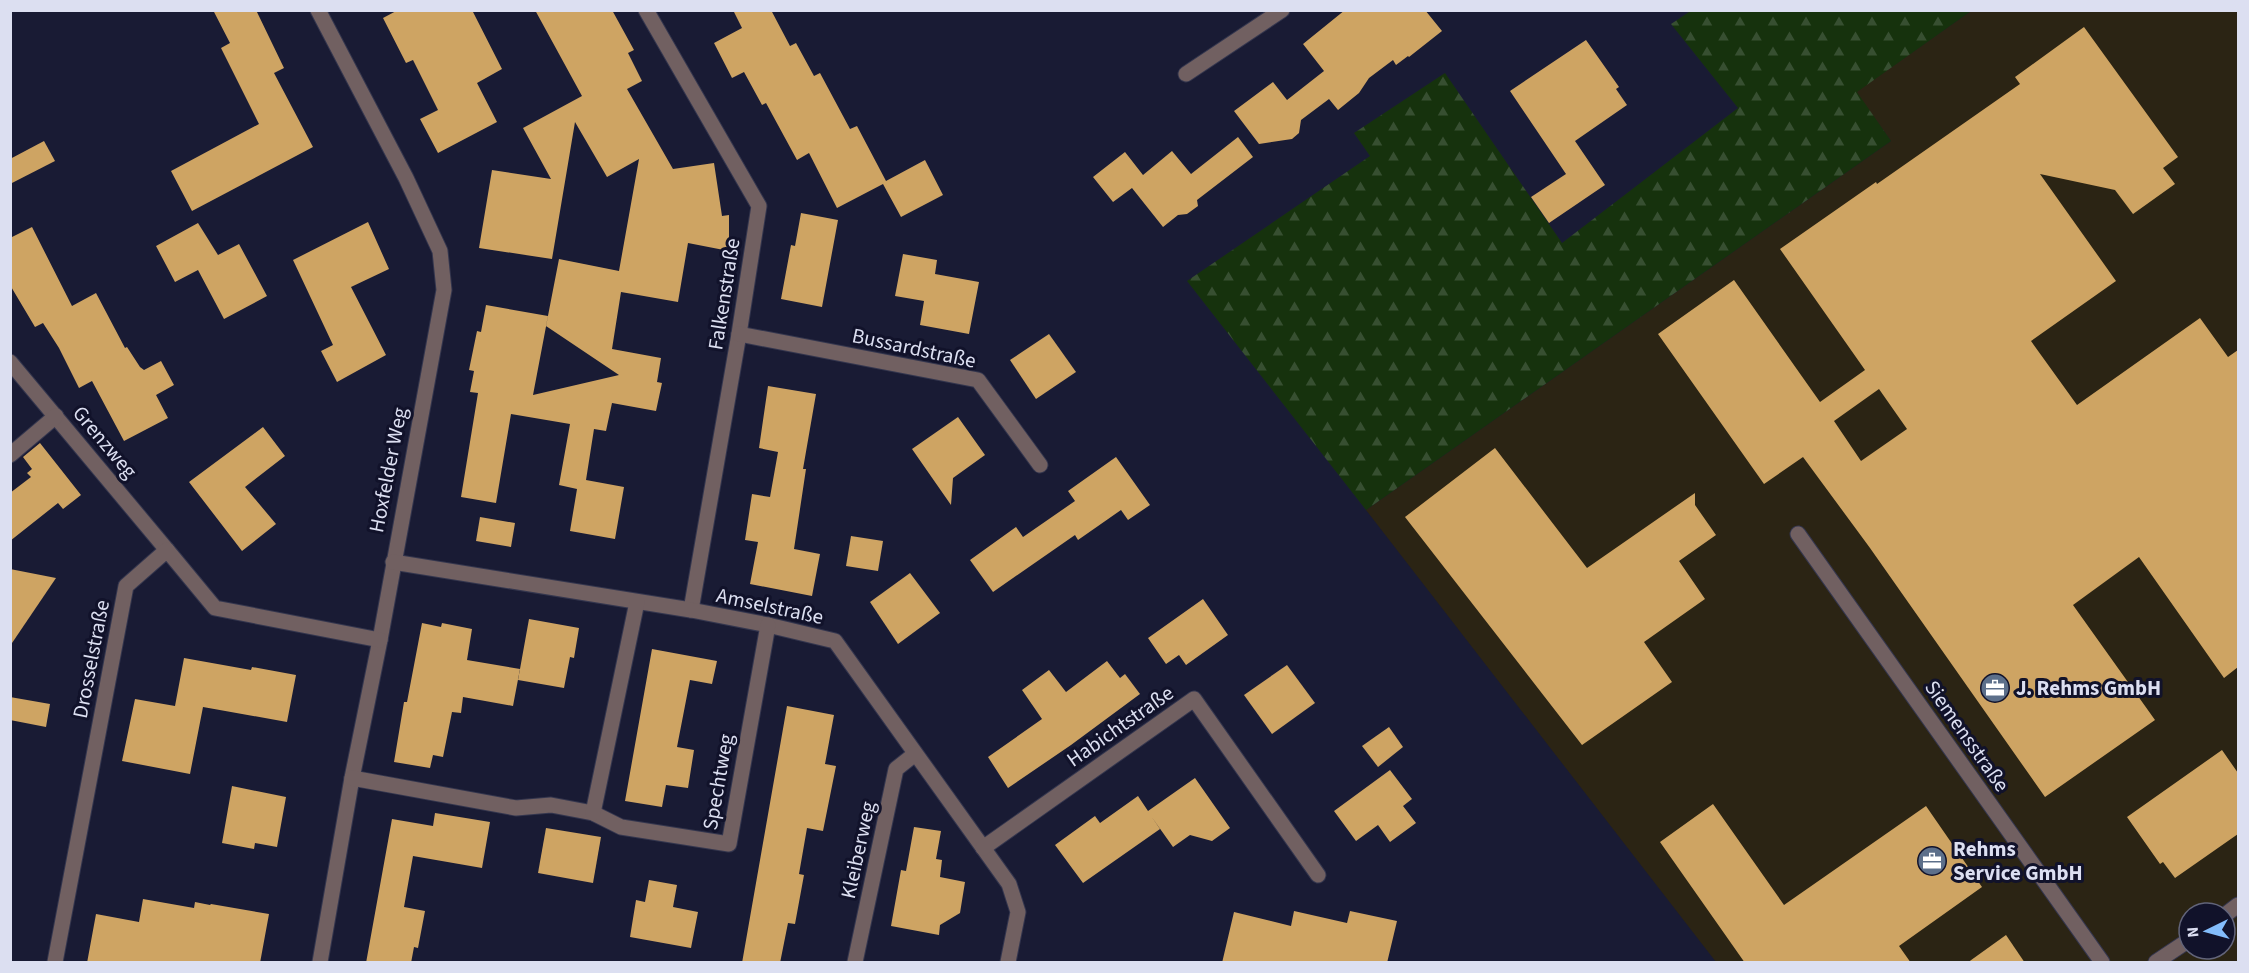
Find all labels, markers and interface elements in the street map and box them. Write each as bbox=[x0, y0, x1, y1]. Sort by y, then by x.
street label: Falkenstraße bbox=[700, 236, 748, 352]
street label: Bussardstraße bbox=[849, 320, 979, 376]
street label: Grenzweg bbox=[66, 399, 145, 485]
street label: Hoxfelder Weg bbox=[361, 405, 415, 535]
street label: Amselstraße bbox=[714, 580, 826, 632]
street label: Drosselstraße bbox=[65, 597, 117, 721]
office icon: J. Rehms GmbH bbox=[1979, 672, 2011, 704]
place label: J. Rehms GmbH bbox=[2016, 673, 2161, 703]
street label: Siemensstraße bbox=[1917, 674, 2017, 798]
street label: Habichtstraße bbox=[1060, 678, 1180, 774]
street label: Spechtweg bbox=[695, 731, 741, 832]
street label: Kleiberweg bbox=[833, 798, 883, 901]
place label: Rehms Service GmbH bbox=[1953, 834, 2083, 888]
office icon: Rehms Service GmbH bbox=[1916, 845, 1948, 877]
north arrow bbox=[2177, 901, 2237, 961]
text: N bbox=[2182, 926, 2204, 938]

